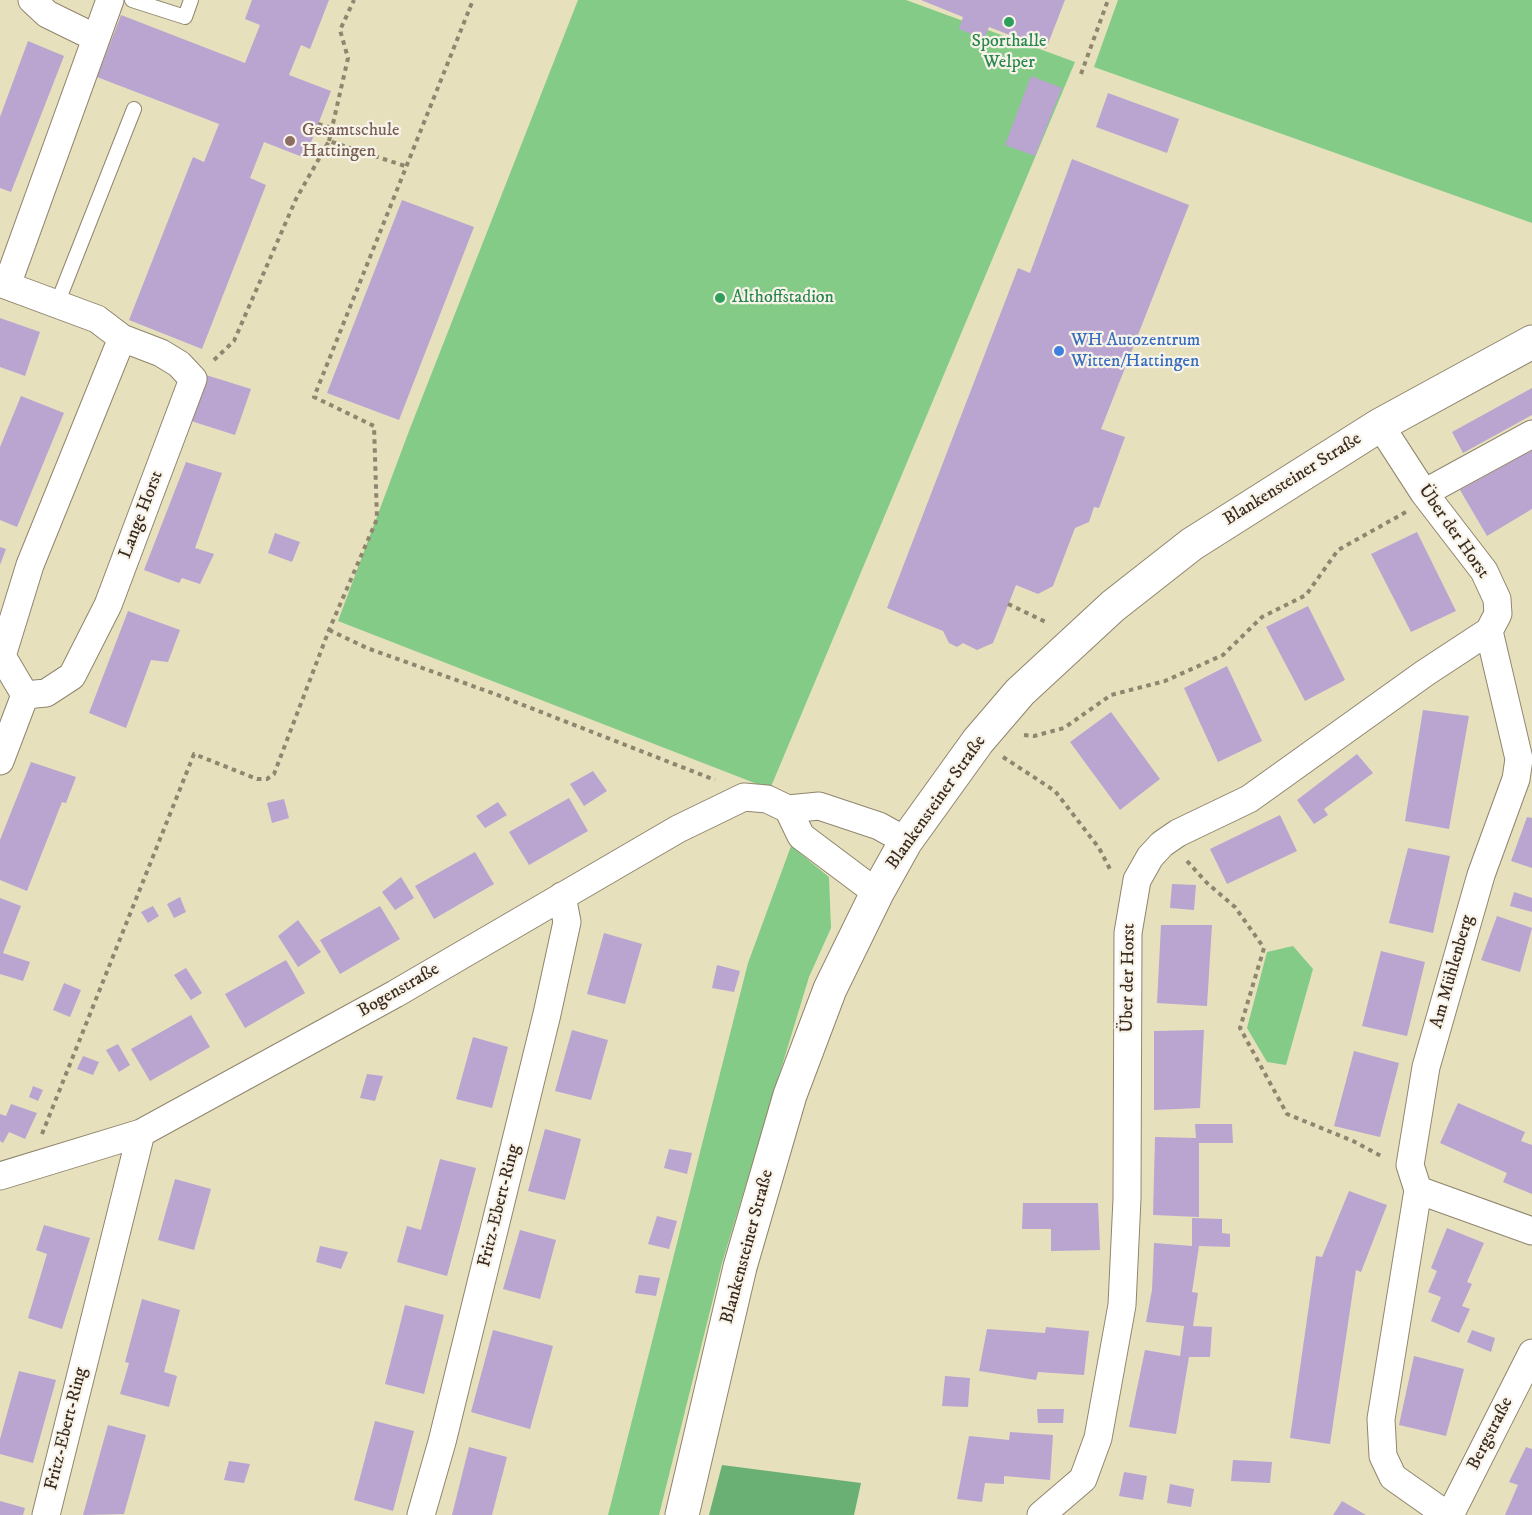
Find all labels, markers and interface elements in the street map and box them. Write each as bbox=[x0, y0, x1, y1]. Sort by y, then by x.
marker: Sporthalle Welper bbox=[1002, 15, 1016, 29]
place label: Sporthalle Welper bbox=[972, 31, 1046, 74]
place label: Gesamtschule Hattingen bbox=[302, 120, 399, 162]
marker: Gesamtschule Hattingen bbox=[283, 134, 297, 148]
place label: Althoffstadion bbox=[732, 287, 834, 309]
marker: Althoffstadion bbox=[713, 291, 727, 305]
place label: WH Autozentrum Witten/Hattingen bbox=[1071, 330, 1200, 372]
marker: WH Autozentrum Witten/Hattingen bbox=[1052, 344, 1066, 358]
street label: Blankensteiner Straße bbox=[1220, 429, 1366, 531]
street label: Lange Horst bbox=[115, 468, 169, 562]
street label: Über der Horst bbox=[1413, 481, 1493, 583]
street label: Blankensteiner Straße bbox=[883, 732, 991, 874]
street label: Am Mühlenberg bbox=[1427, 913, 1479, 1031]
street label: Über der Horst bbox=[1117, 923, 1141, 1033]
street label: Bogenstraße bbox=[355, 959, 443, 1023]
street label: Fritz-Ebert-Ring bbox=[474, 1143, 526, 1269]
street label: Blankensteiner Straße bbox=[717, 1168, 779, 1326]
street label: Fritz-Ebert-Ring bbox=[41, 1366, 93, 1492]
street label: Bergstraße bbox=[1463, 1394, 1519, 1474]

